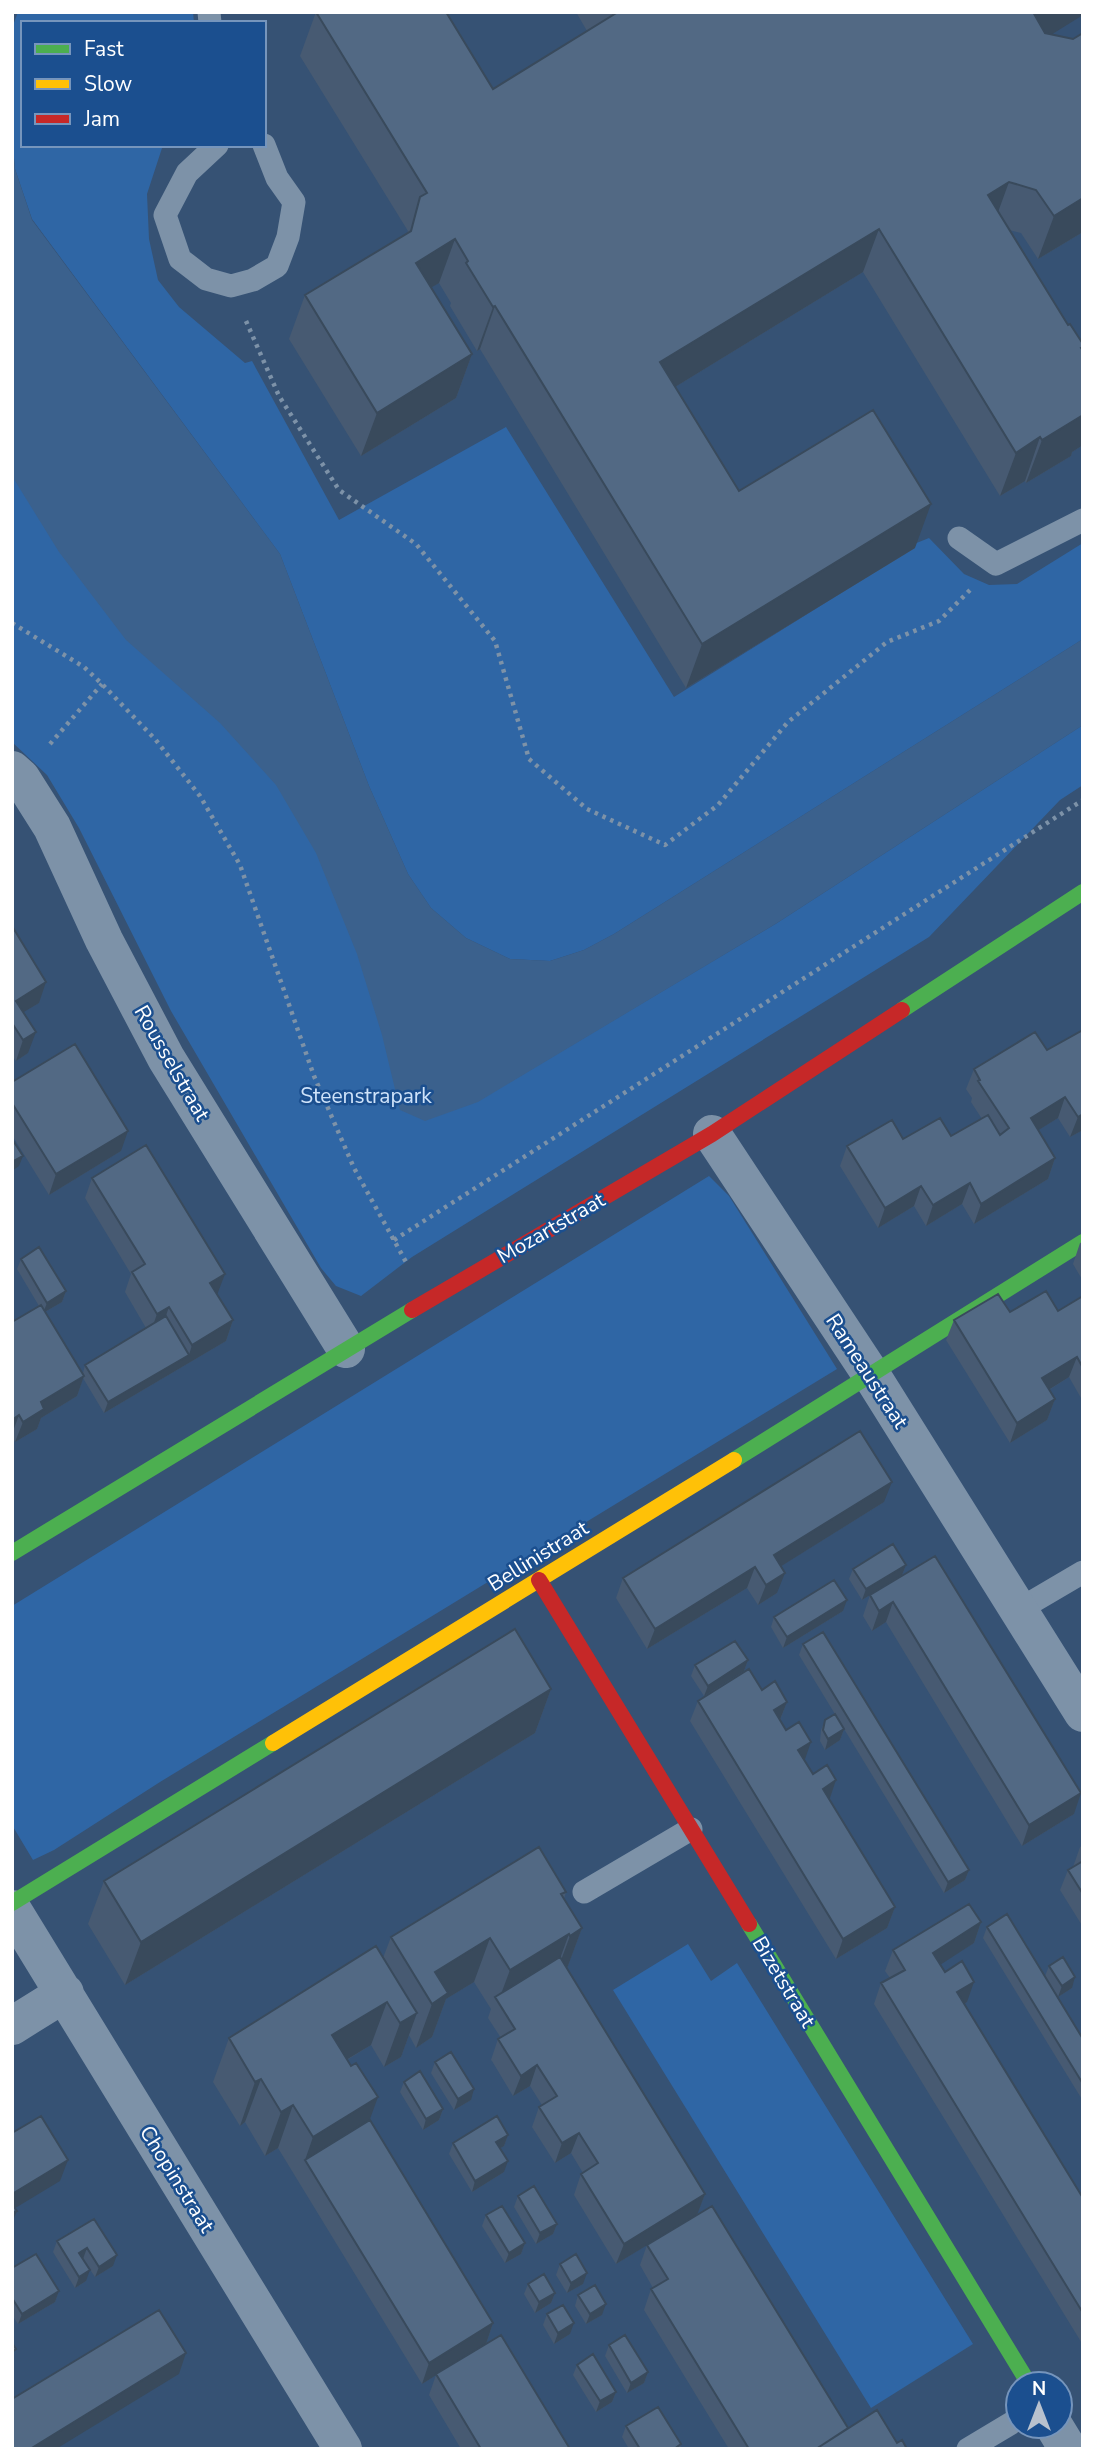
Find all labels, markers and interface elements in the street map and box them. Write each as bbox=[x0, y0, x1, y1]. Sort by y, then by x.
legend bbox=[21, 21, 266, 147]
text: Fast bbox=[84, 35, 124, 63]
text: Slow bbox=[84, 70, 133, 98]
text: Jam bbox=[83, 105, 120, 133]
street label: Rousselstraat bbox=[128, 1000, 217, 1126]
park label: Steenstrapark bbox=[300, 1082, 432, 1110]
street label: Mozartstraat bbox=[492, 1186, 611, 1270]
street label: Rameaustraat bbox=[819, 1308, 915, 1434]
street label: Bellinistraat bbox=[482, 1514, 594, 1598]
street label: Bizetstraat bbox=[746, 1931, 822, 2033]
street label: Chopinstraat bbox=[133, 2120, 221, 2238]
north arrow bbox=[1004, 2370, 1074, 2440]
text: N bbox=[1032, 2376, 1046, 2402]

